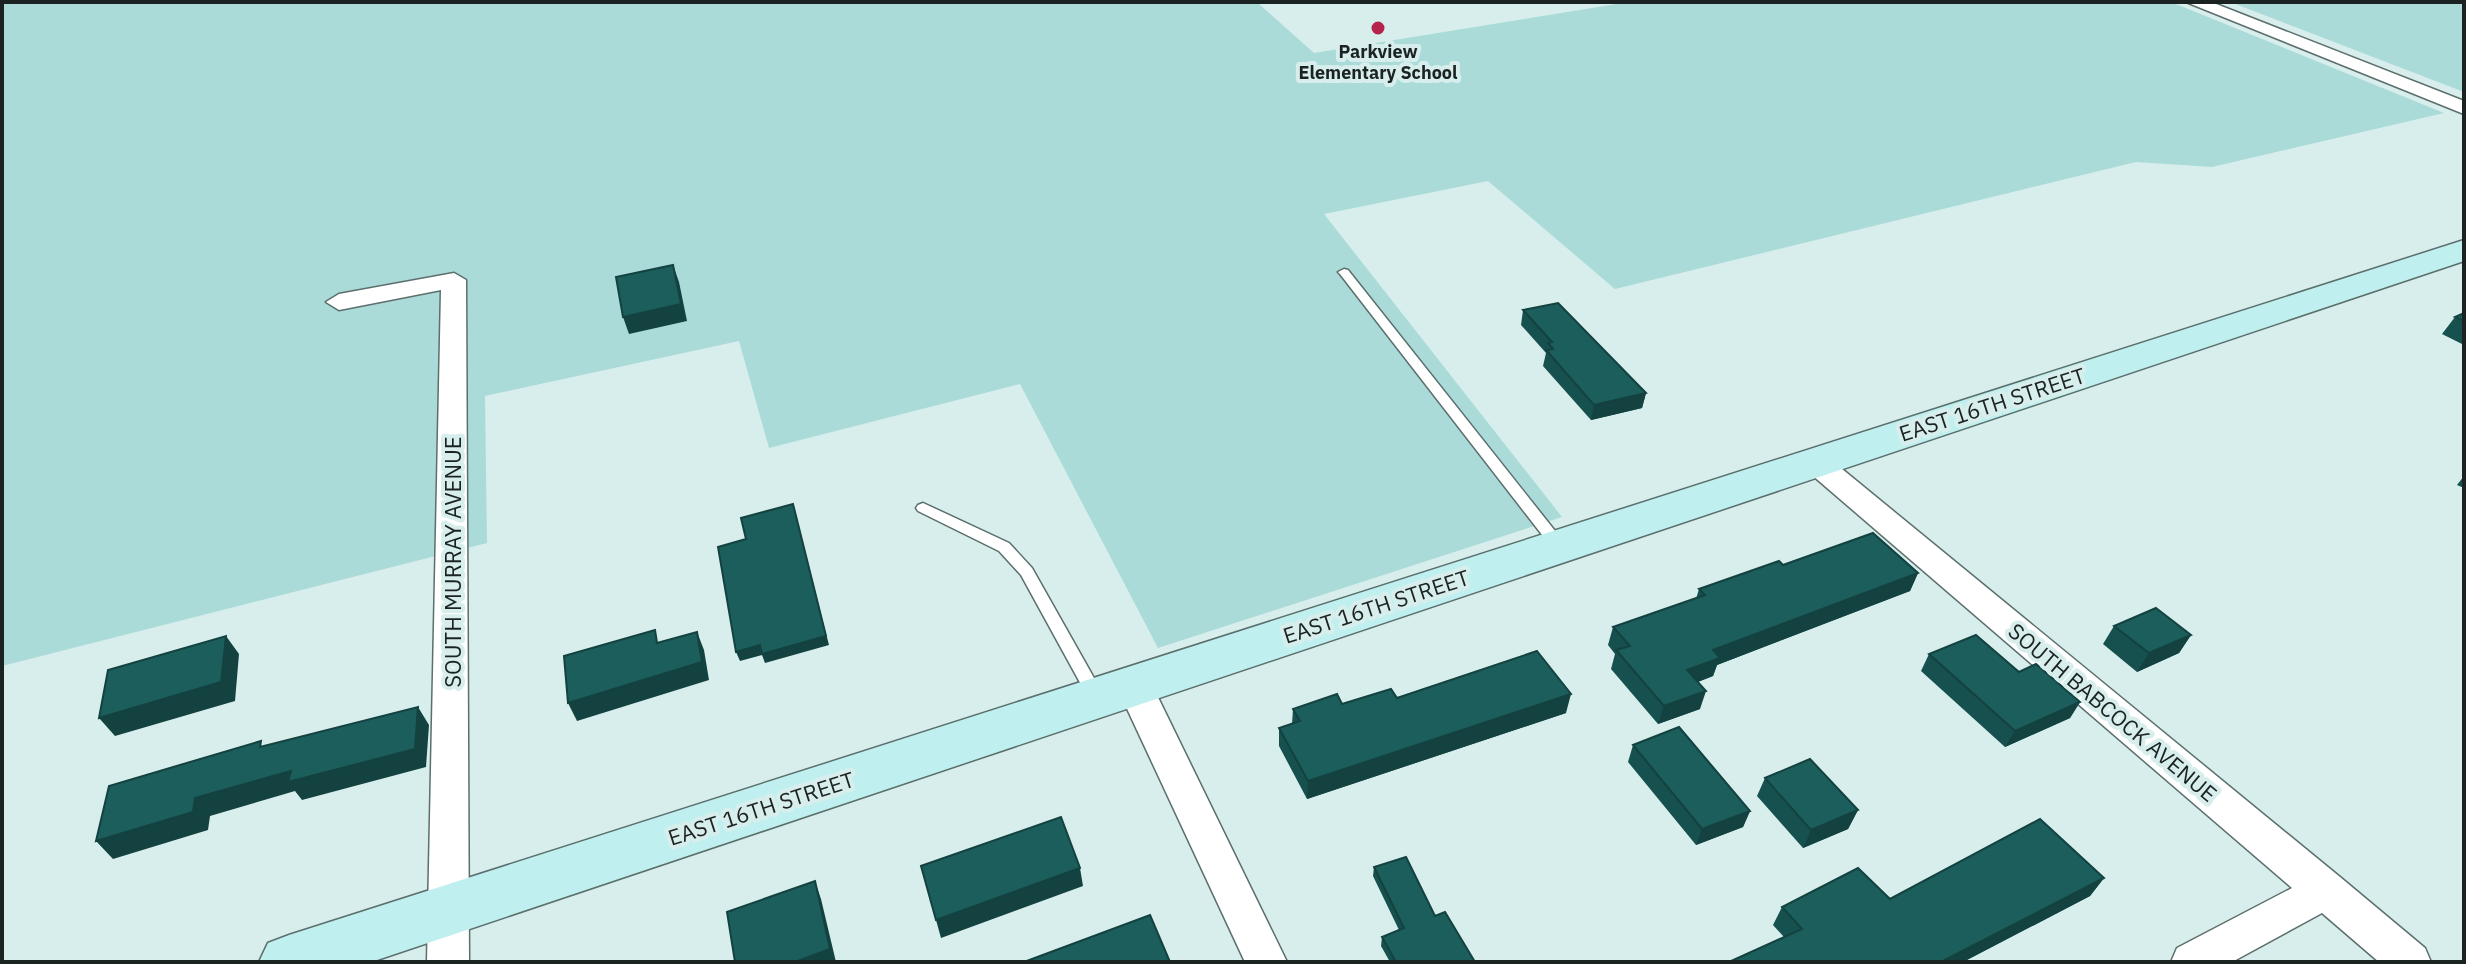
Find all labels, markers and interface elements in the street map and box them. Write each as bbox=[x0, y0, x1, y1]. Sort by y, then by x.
marker: Parkview Elementary School bbox=[1369, 19, 1387, 37]
place label: Parkview Elementary School bbox=[1299, 40, 1458, 84]
street label: EAST 16TH STREET bbox=[1895, 360, 2089, 448]
street label: SOUTH MURRAY AVENUE bbox=[438, 436, 467, 688]
street label: EAST 16TH STREET bbox=[1279, 562, 1473, 650]
street label: SOUTH BABCOCK AVENUE bbox=[2003, 616, 2223, 808]
street label: EAST 16TH STREET bbox=[664, 764, 858, 852]

